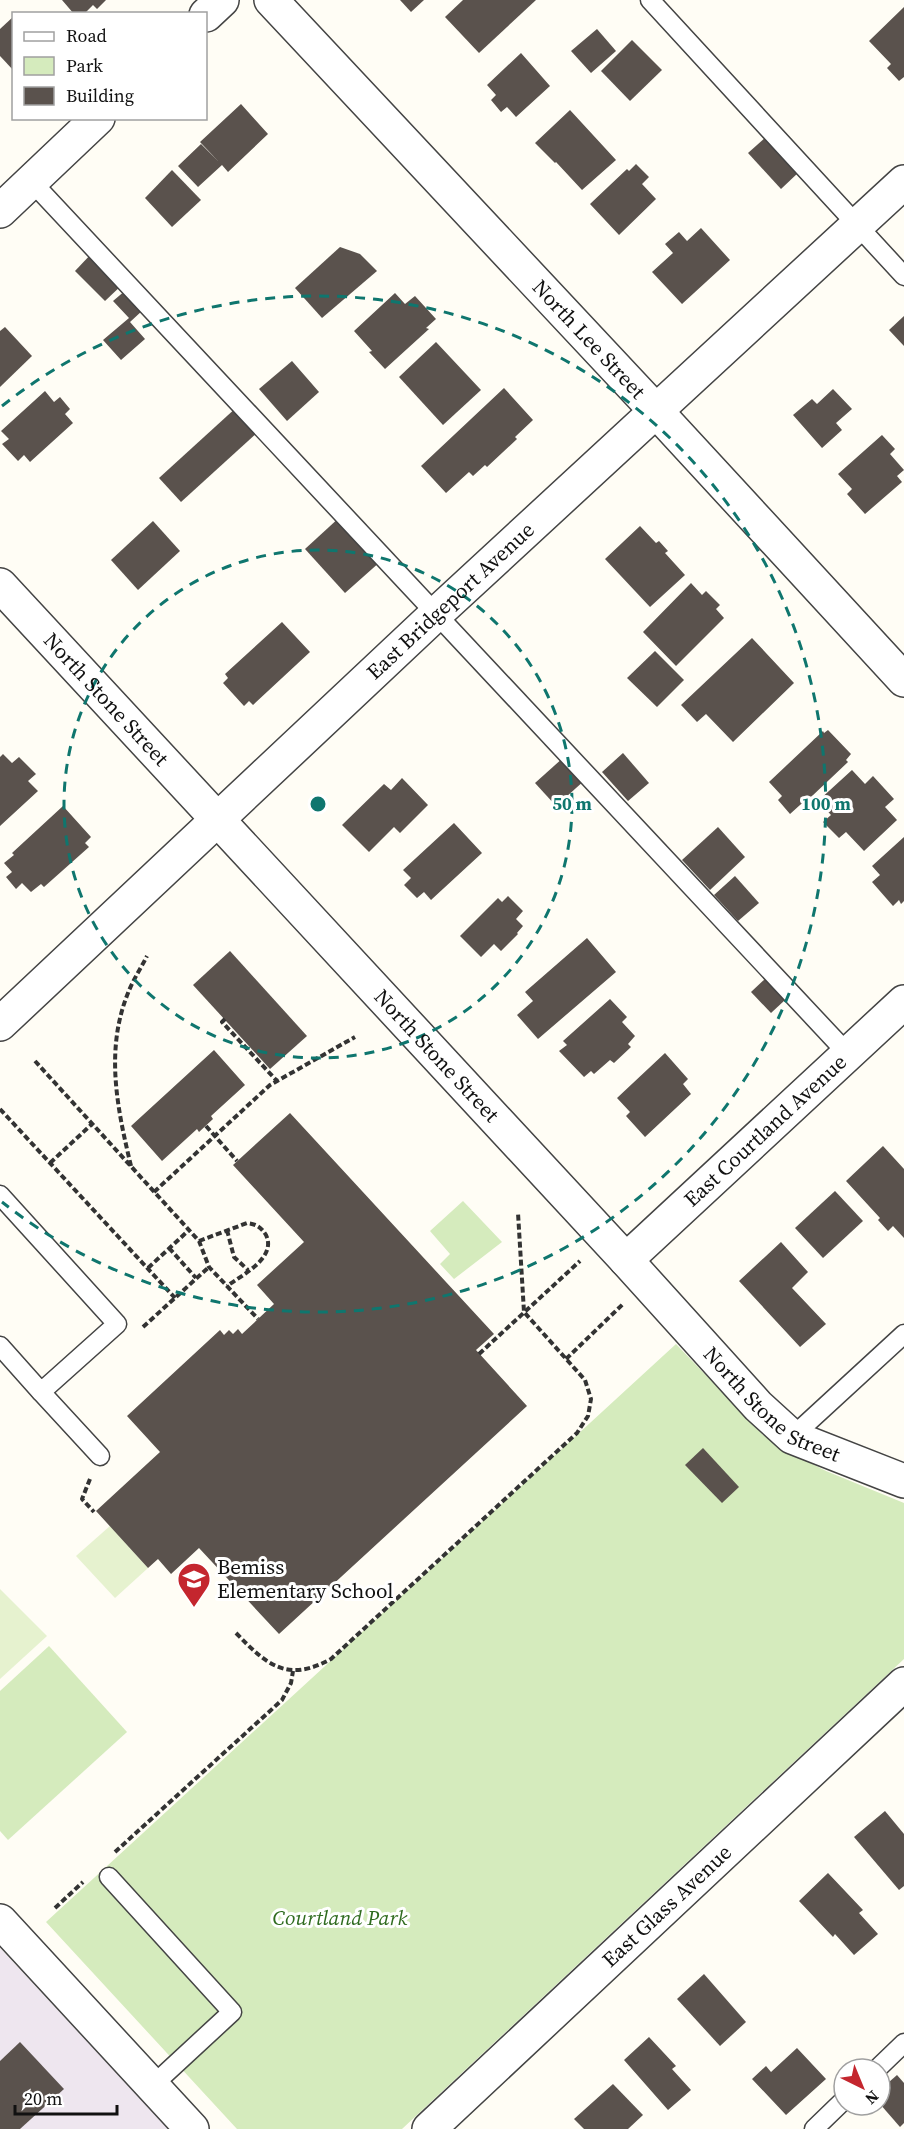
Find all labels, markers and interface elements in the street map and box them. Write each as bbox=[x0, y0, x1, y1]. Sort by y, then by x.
legend bbox=[12, 12, 207, 120]
text: Road bbox=[66, 23, 107, 48]
text: Park bbox=[66, 53, 103, 78]
text: Building bbox=[66, 83, 134, 108]
street label: North Lee Street bbox=[526, 273, 652, 405]
street label: East Bridgeport Avenue bbox=[360, 515, 540, 686]
street label: North Stone Street bbox=[37, 626, 176, 772]
text: 50 m bbox=[552, 791, 592, 816]
text: 100 m bbox=[801, 791, 851, 816]
centre of rings bbox=[308, 794, 328, 814]
street label: North Stone Street bbox=[368, 982, 506, 1128]
street label: East Courtland Avenue bbox=[677, 1048, 853, 1213]
street label: North Stone Street bbox=[697, 1340, 845, 1469]
place label: Bemiss Elementary School bbox=[217, 1552, 394, 1605]
school or university icon: Bemiss Elementary School bbox=[176, 1561, 212, 1608]
street label: East Glass Avenue bbox=[596, 1838, 738, 1974]
park label: Courtland Park bbox=[273, 1903, 408, 1932]
north arrow bbox=[832, 2057, 892, 2117]
scale bar bbox=[15, 2078, 117, 2116]
text: 20 m bbox=[24, 2086, 62, 2111]
text: N bbox=[860, 2086, 884, 2110]

